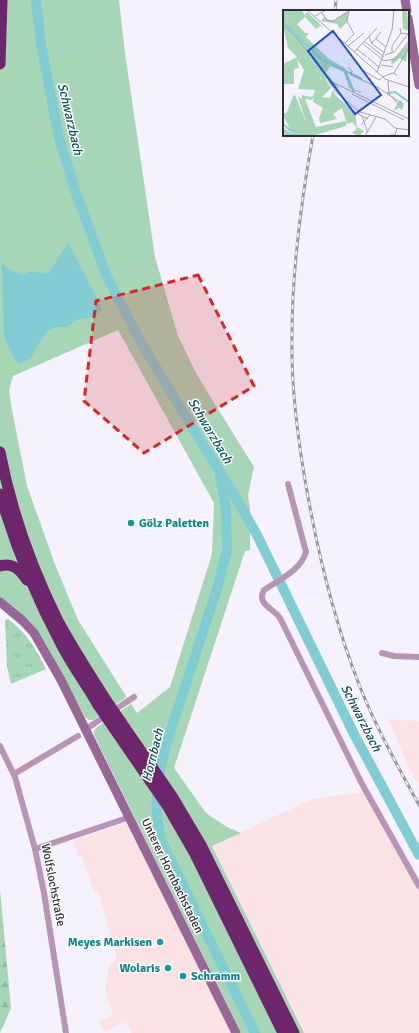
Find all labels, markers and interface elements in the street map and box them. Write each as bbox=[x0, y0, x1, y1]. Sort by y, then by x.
inset map bbox=[283, 10, 409, 136]
water label: Schwarzbach bbox=[54, 81, 86, 157]
water label: Schwarzbach bbox=[184, 395, 236, 467]
place label: Gölz Paletten bbox=[139, 516, 210, 531]
marker: Gölz Paletten bbox=[126, 518, 136, 528]
water label: Schwarzbach bbox=[337, 682, 385, 755]
water label: Hornbach bbox=[139, 726, 168, 783]
street label: Unterer Hornbachstaden bbox=[138, 816, 206, 936]
street label: Wolfslochstraße bbox=[38, 842, 68, 928]
place label: Meyes Markisen bbox=[68, 935, 152, 950]
marker: Meyes Markisen bbox=[155, 937, 165, 947]
place label: Wolaris bbox=[120, 961, 161, 976]
marker: Wolaris bbox=[163, 963, 173, 973]
place label: Schramm bbox=[191, 969, 240, 984]
marker: Schramm bbox=[178, 971, 188, 981]

